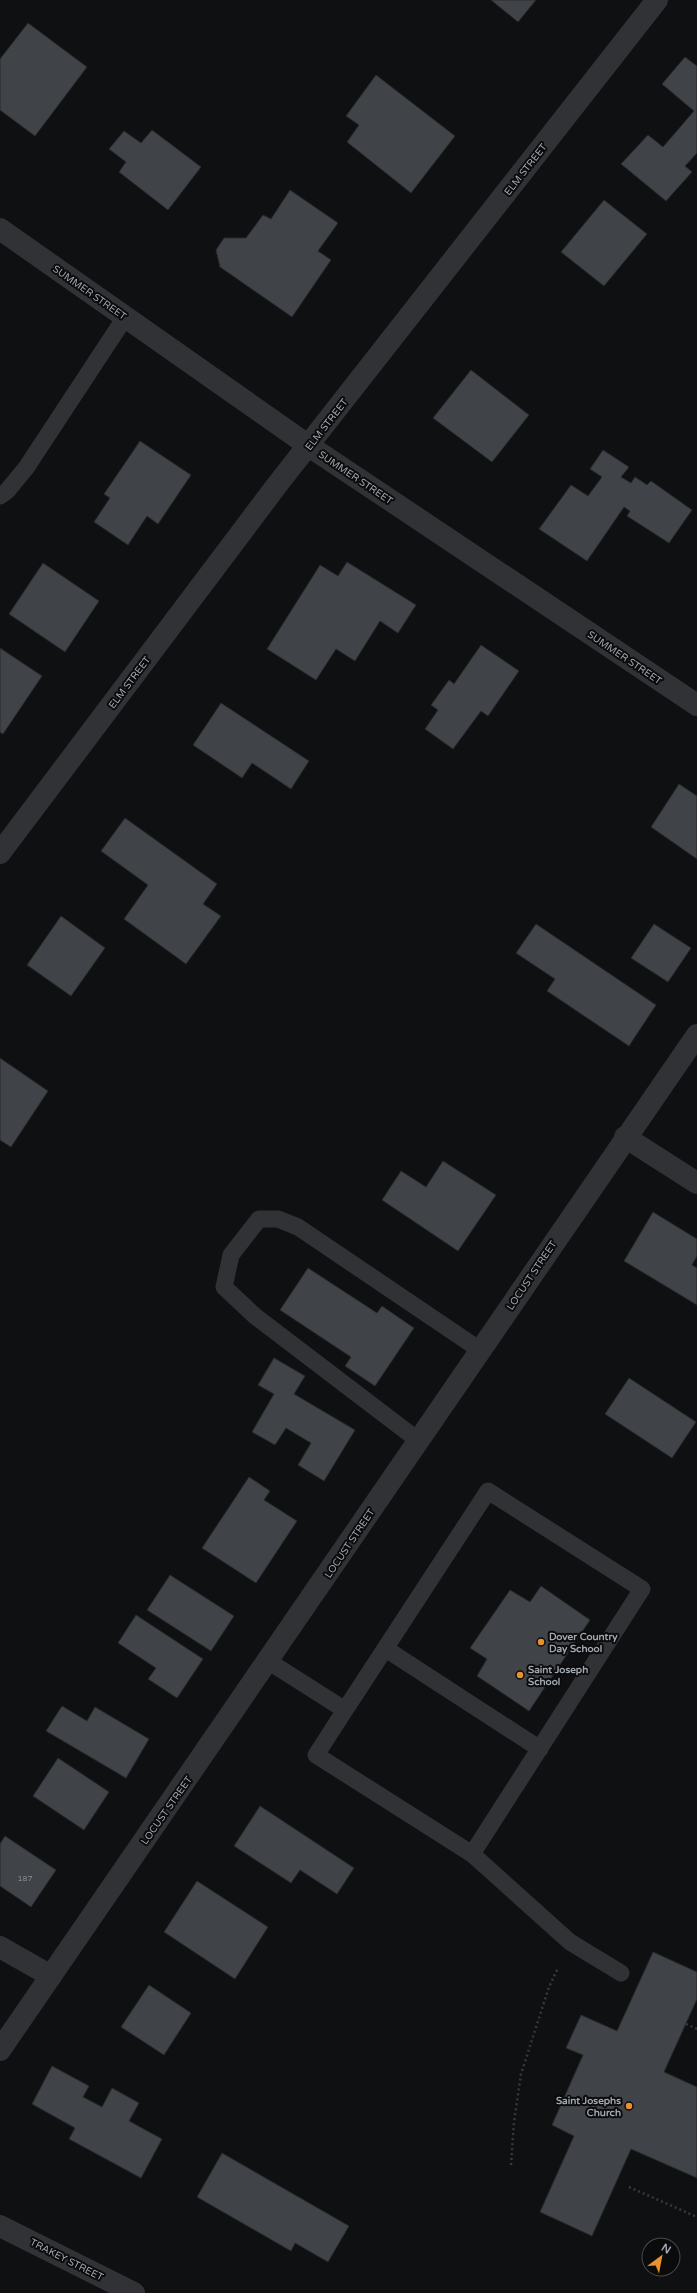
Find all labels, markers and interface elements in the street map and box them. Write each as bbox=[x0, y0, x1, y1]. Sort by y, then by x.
street label: ELM STREET bbox=[502, 141, 550, 198]
street label: SUMMER STREET bbox=[50, 263, 129, 323]
street label: ELM STREET bbox=[303, 396, 351, 453]
street label: SUMMER STREET bbox=[316, 449, 395, 507]
street label: SUMMER STREET bbox=[585, 629, 664, 687]
street label: ELM STREET bbox=[106, 654, 153, 711]
street label: LOCUST STREET bbox=[504, 1239, 559, 1312]
street label: LOCUST STREET bbox=[322, 1507, 377, 1580]
place label: Dover Country Day School bbox=[549, 1631, 618, 1655]
marker: Dover Country Day School bbox=[536, 1637, 546, 1647]
place label: Saint Joseph School bbox=[528, 1664, 588, 1688]
marker: Saint Joseph School bbox=[515, 1670, 525, 1680]
street label: LOCUST STREET bbox=[139, 1774, 195, 1847]
house number: 187 bbox=[17, 1874, 33, 1883]
place label: Saint Josephs Church bbox=[556, 2095, 621, 2119]
marker: Saint Josephs Church bbox=[624, 2101, 634, 2111]
street label: TRAKEY STREET bbox=[28, 2236, 105, 2284]
north arrow bbox=[641, 2237, 681, 2277]
text: N bbox=[659, 2241, 673, 2257]

